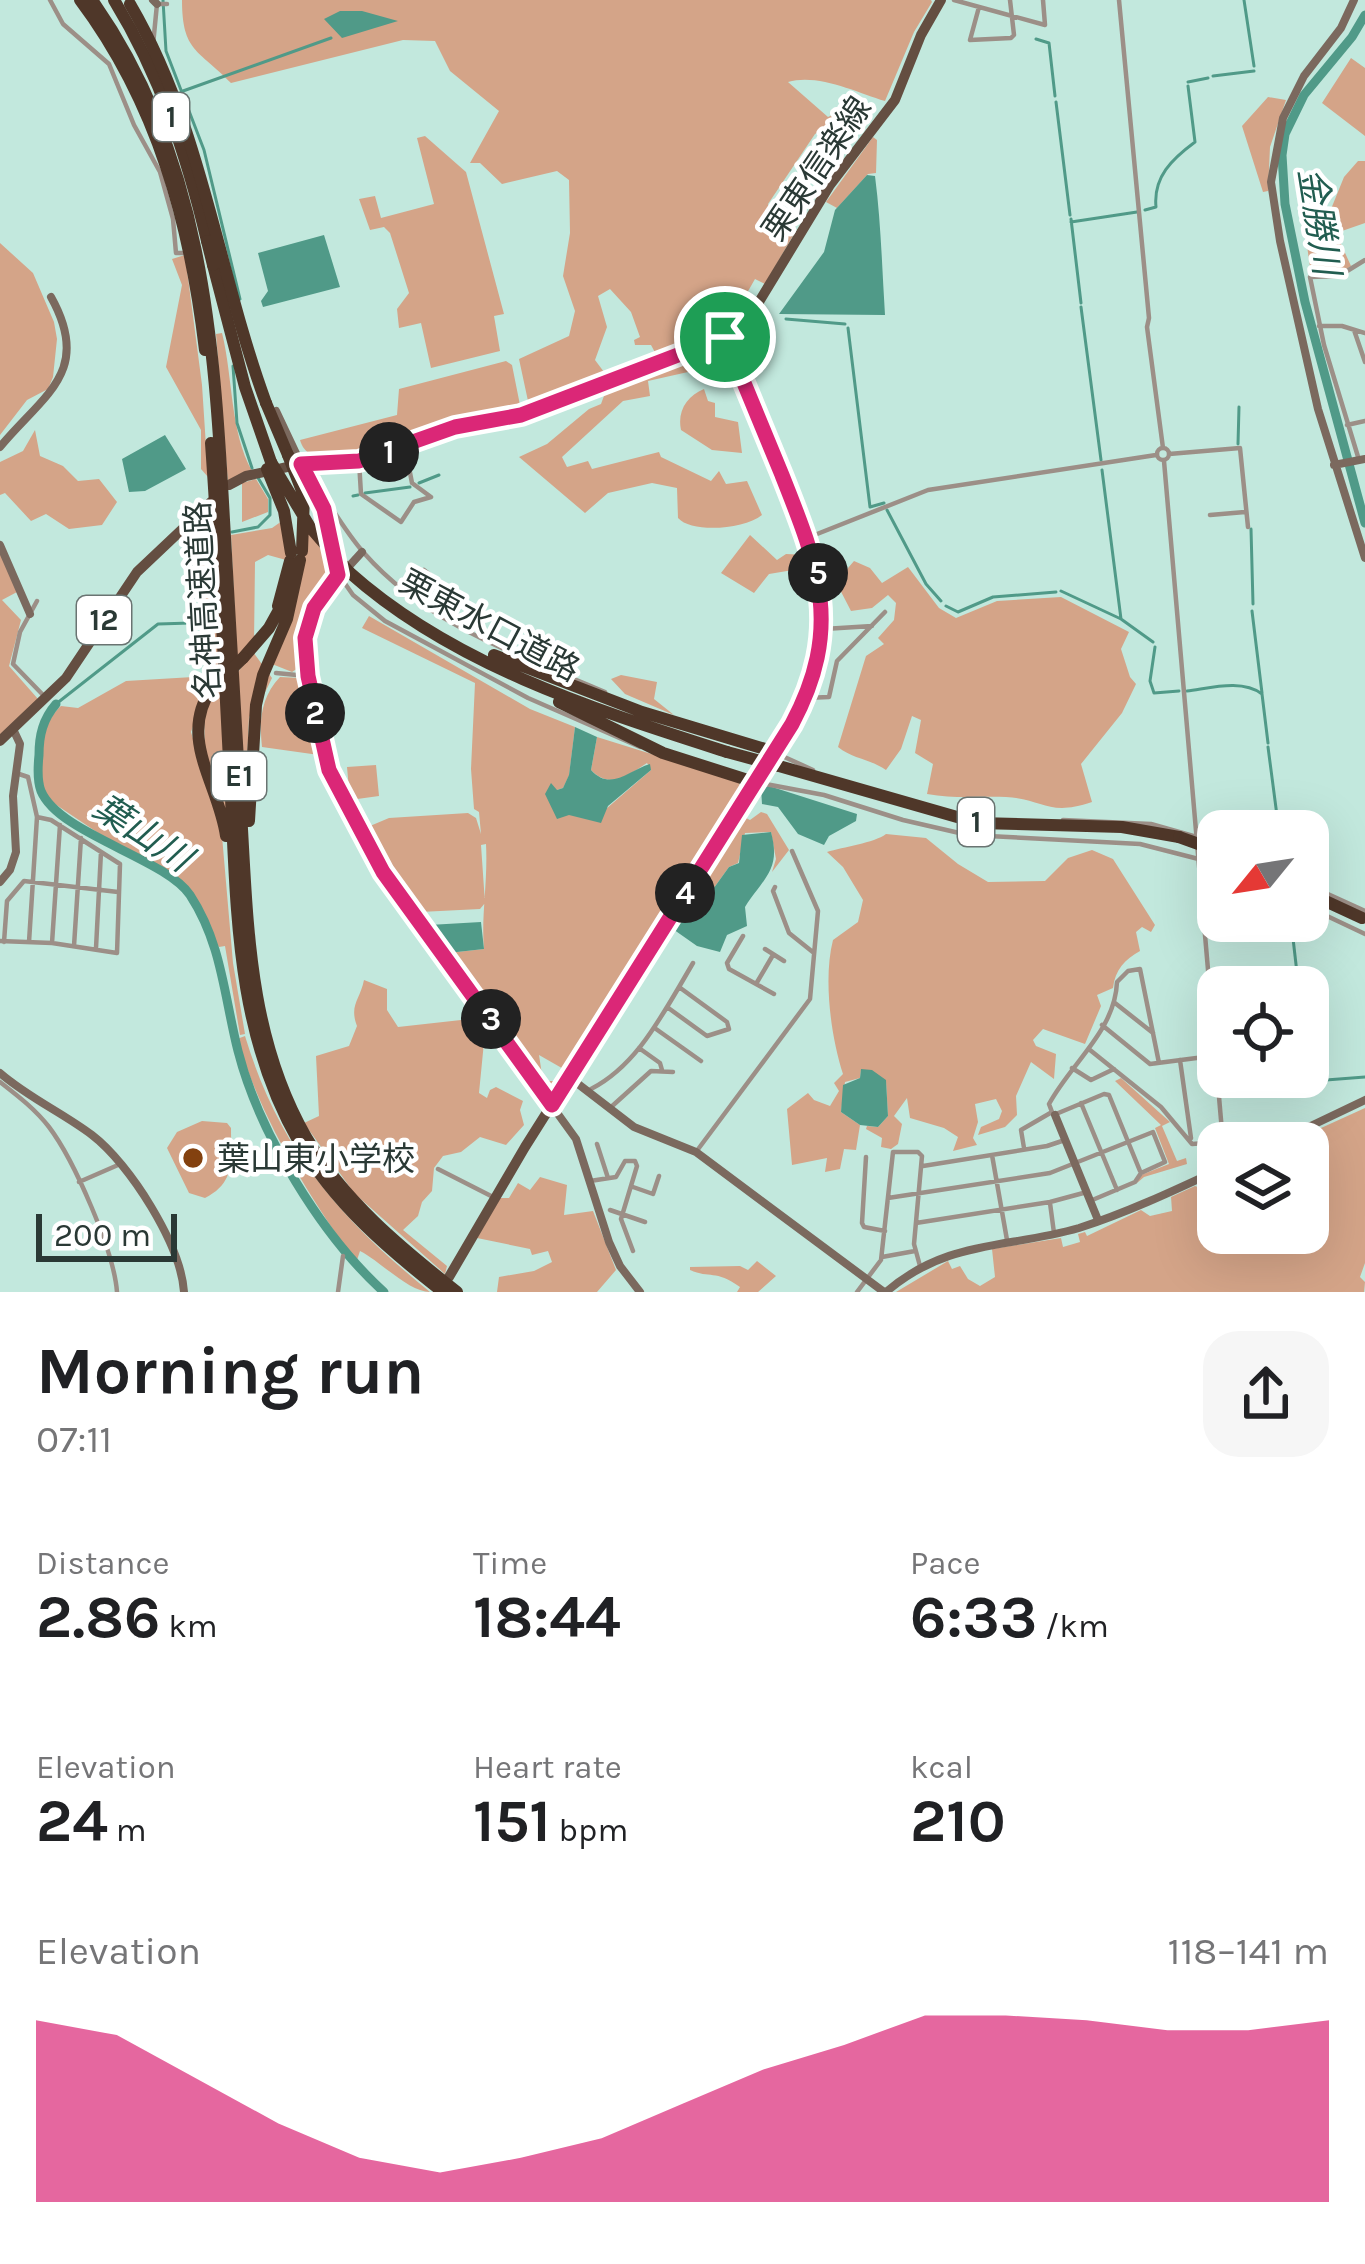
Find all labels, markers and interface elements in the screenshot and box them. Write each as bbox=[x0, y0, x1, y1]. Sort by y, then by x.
street label: 栗東信楽線 bbox=[755, 90, 879, 248]
road number: 1 bbox=[153, 93, 189, 141]
water label: 金勝川 bbox=[1290, 165, 1349, 282]
pin bbox=[674, 286, 776, 388]
icon: arrive bbox=[692, 304, 758, 370]
pin: 1 bbox=[359, 422, 419, 482]
text: 1 bbox=[383, 433, 395, 471]
street label: 名神高速道路 bbox=[179, 500, 227, 700]
pin: 5 bbox=[788, 543, 848, 603]
text: 5 bbox=[808, 554, 828, 592]
street label: 栗東水口道路 bbox=[393, 563, 586, 689]
road number: 12 bbox=[77, 596, 131, 644]
pin: 2 bbox=[285, 683, 345, 743]
text: 2 bbox=[305, 694, 325, 732]
road number: E1 bbox=[212, 752, 266, 800]
water label: 葉山川 bbox=[86, 786, 203, 882]
road number: 1 bbox=[958, 798, 994, 846]
north arrow bbox=[1197, 810, 1329, 942]
map controls bbox=[1197, 810, 1329, 1254]
pin: 4 bbox=[655, 863, 715, 923]
text: 4 bbox=[675, 874, 695, 912]
button: locate bbox=[1197, 966, 1329, 1098]
pin: 3 bbox=[461, 989, 521, 1049]
text: 3 bbox=[481, 1000, 501, 1038]
button: layers bbox=[1197, 1122, 1329, 1254]
place label: 葉山東小学校 bbox=[217, 1140, 415, 1178]
marker: 葉山東小学校 bbox=[180, 1145, 206, 1171]
scale bar bbox=[36, 1208, 177, 1261]
text: 200 m bbox=[54, 1216, 151, 1254]
button: share bbox=[1203, 1331, 1329, 1457]
text: Morning run bbox=[36, 1332, 424, 1410]
text: 07:11 bbox=[36, 1416, 112, 1462]
text: Distance bbox=[36, 1544, 169, 1582]
text: Time bbox=[473, 1544, 547, 1582]
text: Pace bbox=[910, 1544, 980, 1582]
text: 2.86 bbox=[36, 1582, 160, 1652]
text: 18:44 bbox=[473, 1582, 621, 1652]
text: 6:33 bbox=[910, 1582, 1037, 1652]
text: km bbox=[160, 1607, 218, 1645]
text: /km bbox=[1037, 1607, 1109, 1645]
text: Elevation bbox=[36, 1748, 176, 1786]
text: Heart rate bbox=[473, 1748, 622, 1786]
text: kcal bbox=[910, 1748, 973, 1786]
text: 24 bbox=[36, 1786, 108, 1856]
text: 151 bbox=[473, 1786, 551, 1856]
text: 210 bbox=[910, 1786, 1006, 1856]
text: m bbox=[108, 1811, 147, 1849]
text: bpm bbox=[551, 1811, 628, 1849]
text: Elevation bbox=[36, 1928, 201, 1974]
text: 118–141 m bbox=[1168, 1928, 1329, 1974]

